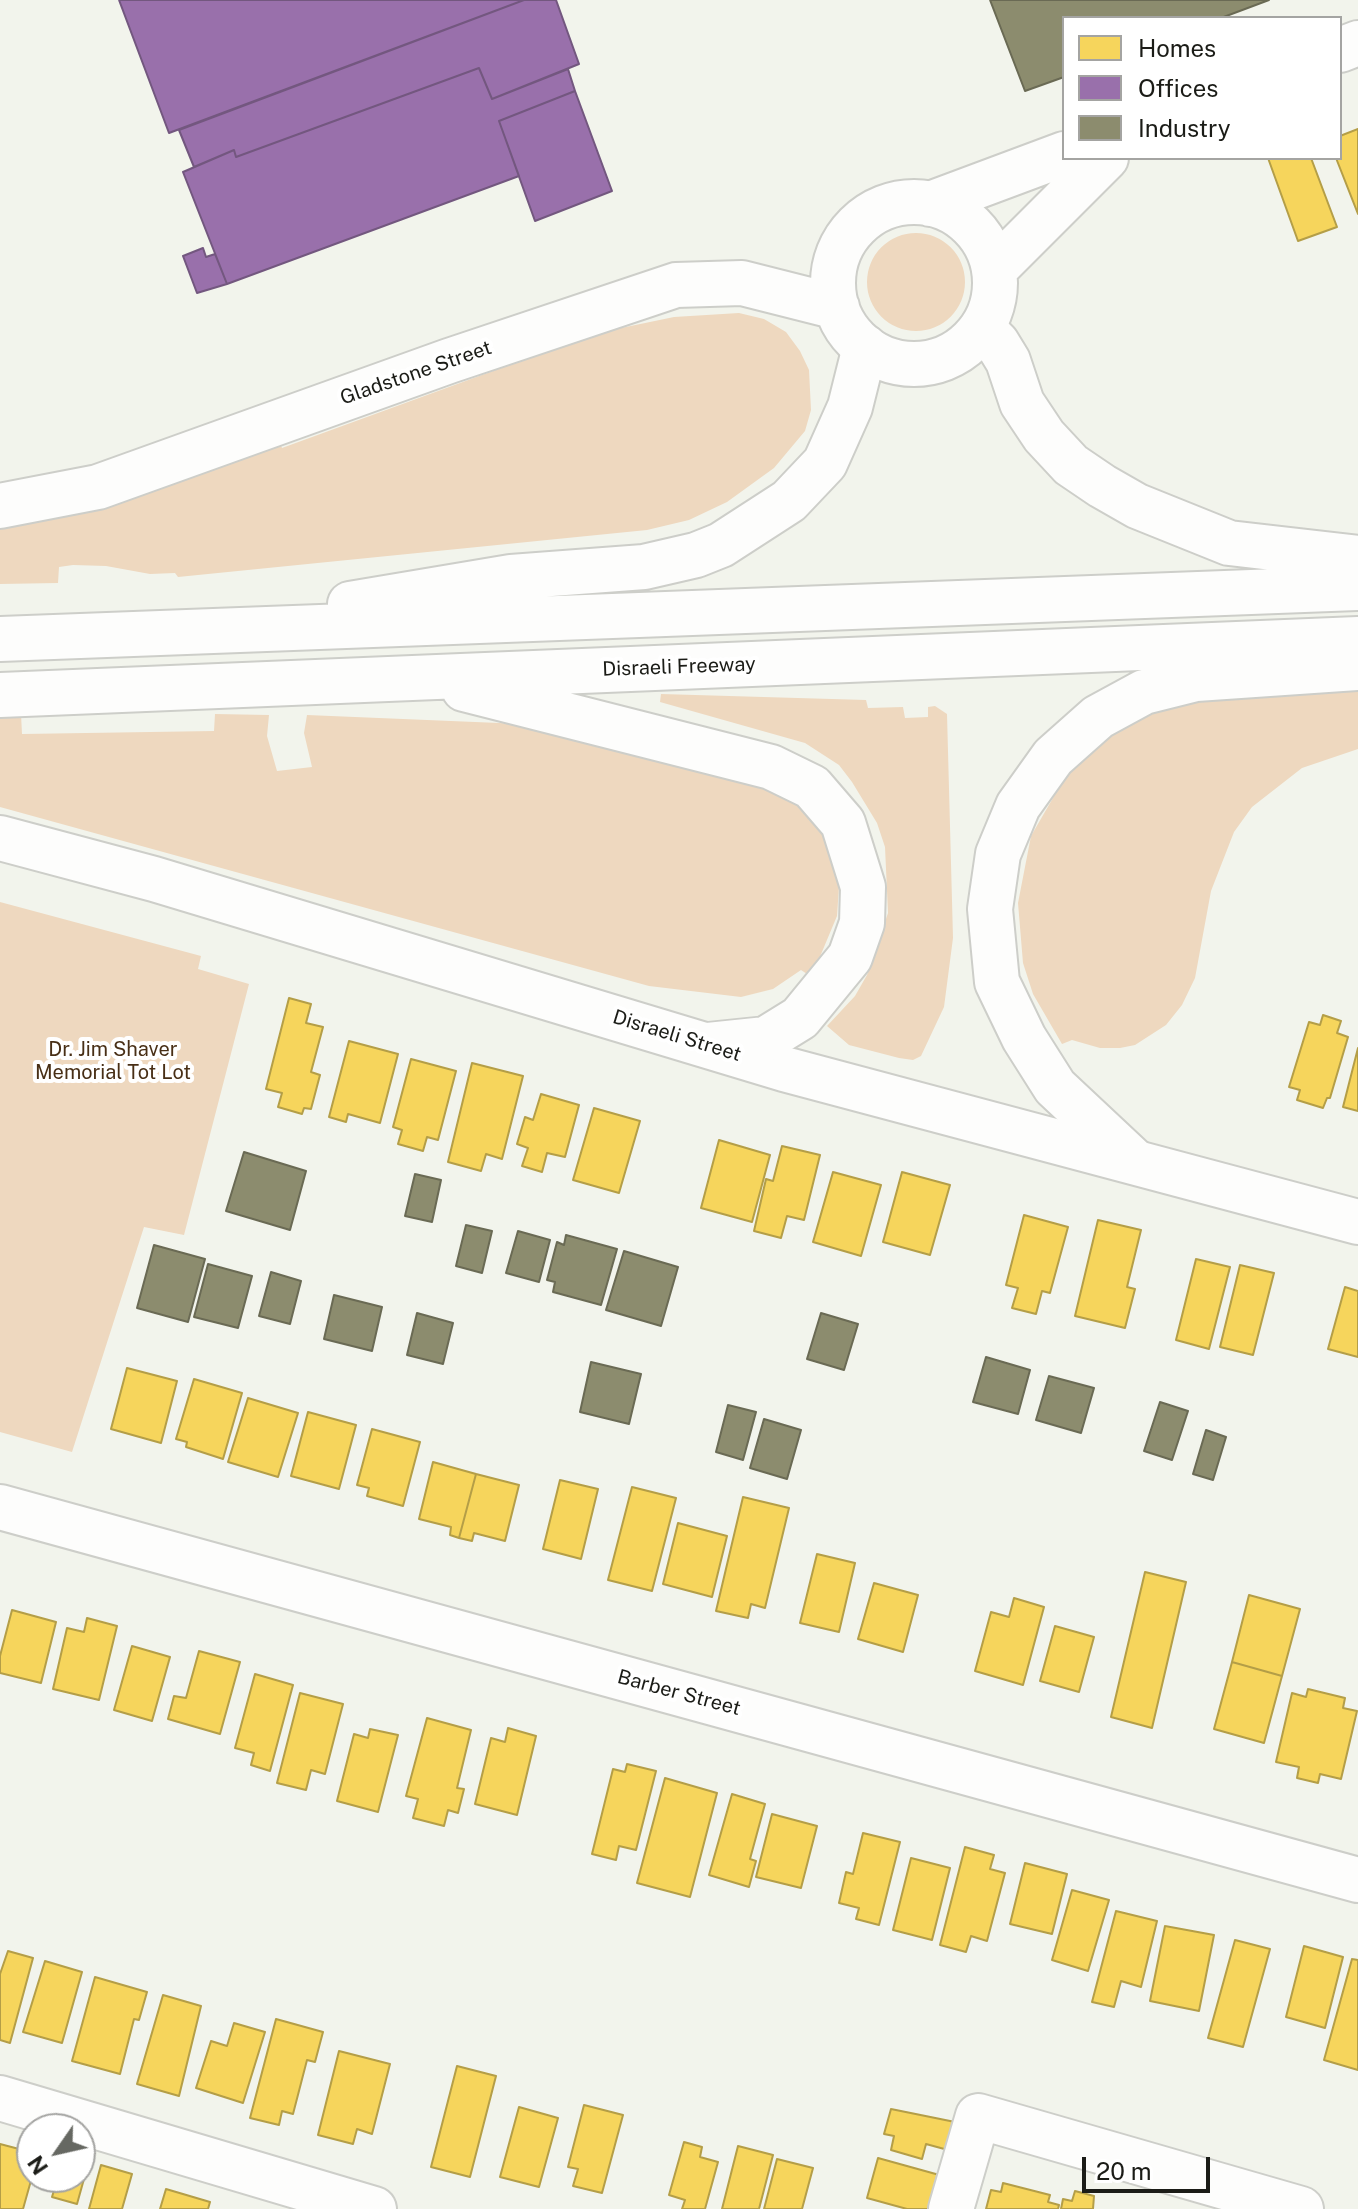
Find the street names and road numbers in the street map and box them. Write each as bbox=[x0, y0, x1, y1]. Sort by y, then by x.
street label: Gladstone Street bbox=[337, 336, 495, 410]
street label: Disraeli Freeway bbox=[602, 652, 756, 682]
street label: Disraeli Street bbox=[610, 1005, 744, 1067]
street label: Barber Street bbox=[615, 1665, 743, 1721]

